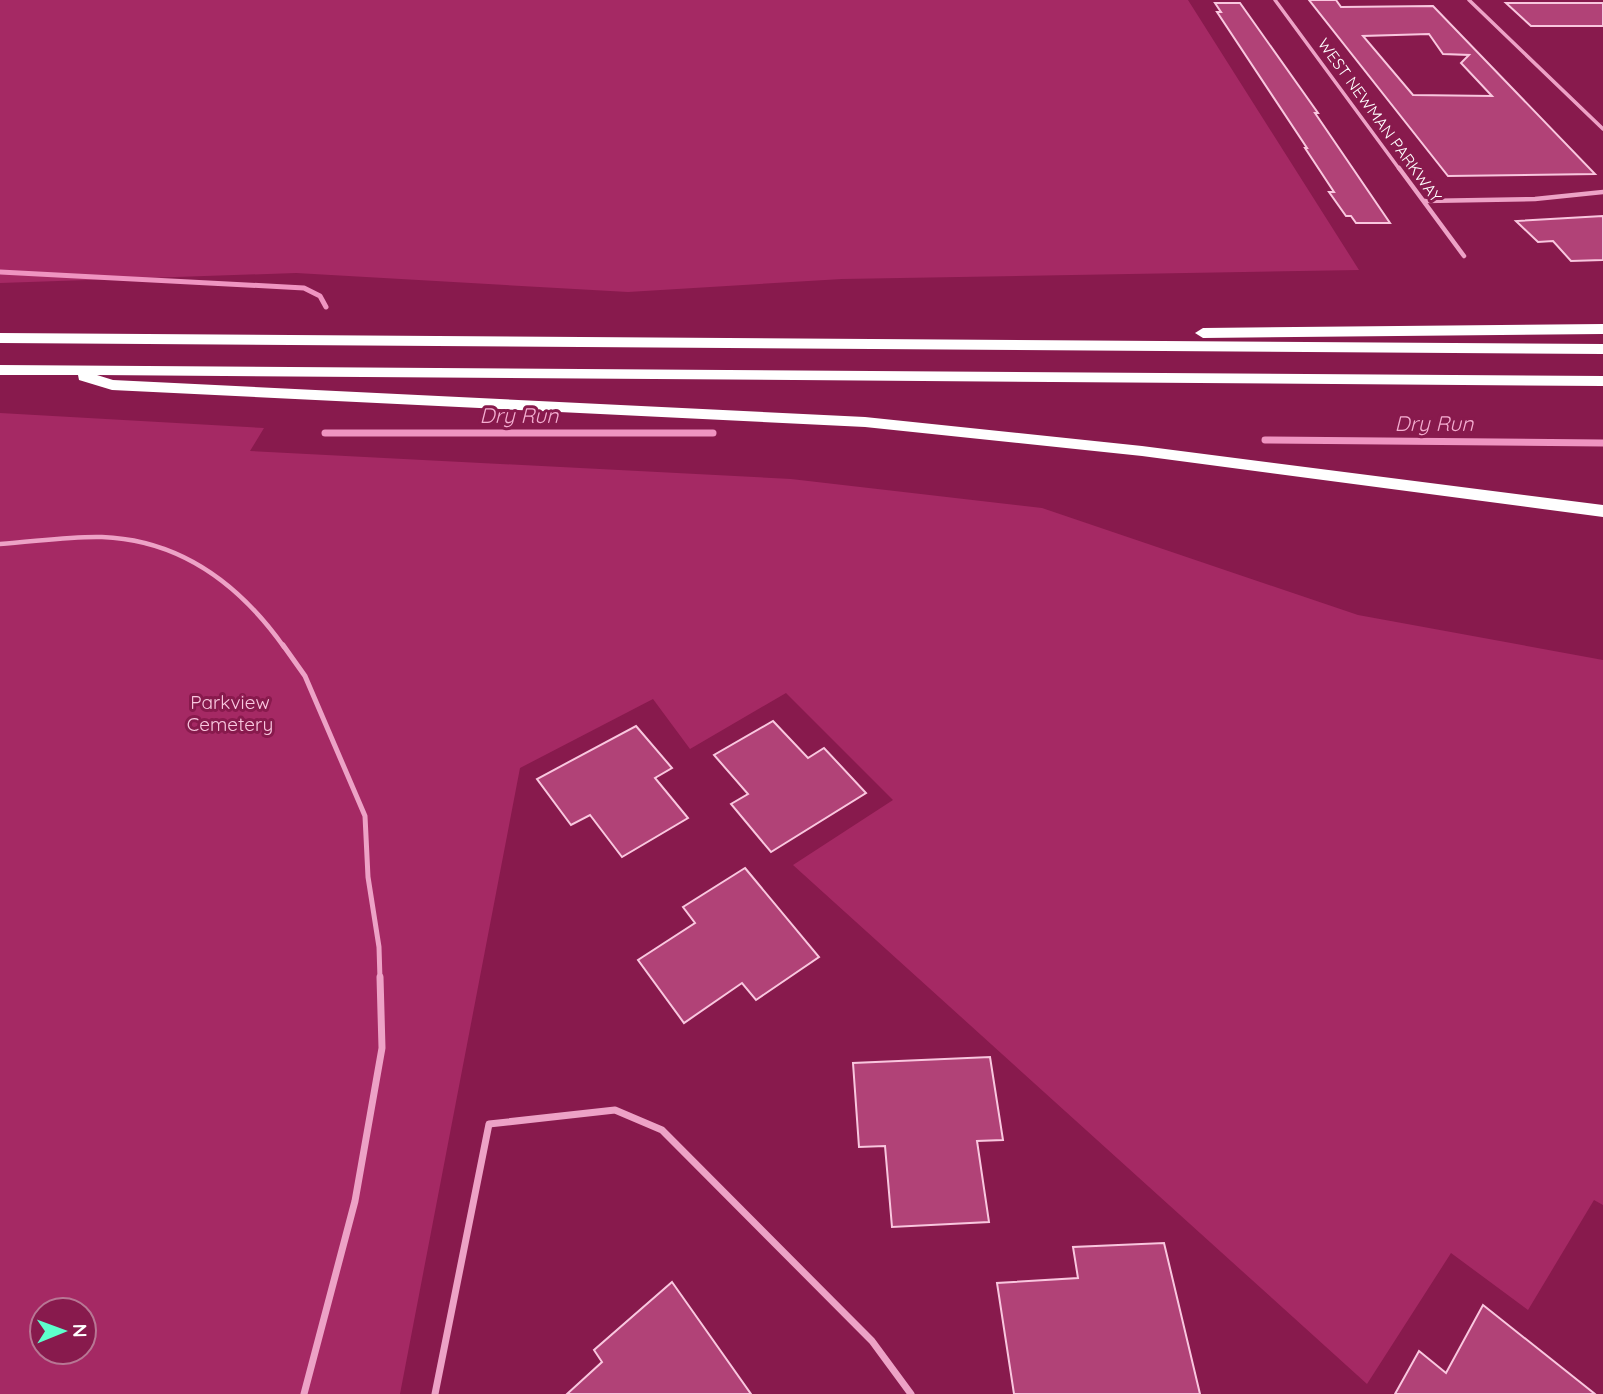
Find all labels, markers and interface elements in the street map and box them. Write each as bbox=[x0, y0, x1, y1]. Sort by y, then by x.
street label: WEST NEWMAN PARKWAY bbox=[1314, 34, 1446, 206]
water label: Dry Run bbox=[480, 402, 559, 428]
water label: Dry Run bbox=[1395, 410, 1474, 436]
park label: Parkview Cemetery bbox=[187, 690, 273, 736]
north arrow bbox=[28, 1296, 98, 1366]
text: N bbox=[68, 1324, 92, 1338]

